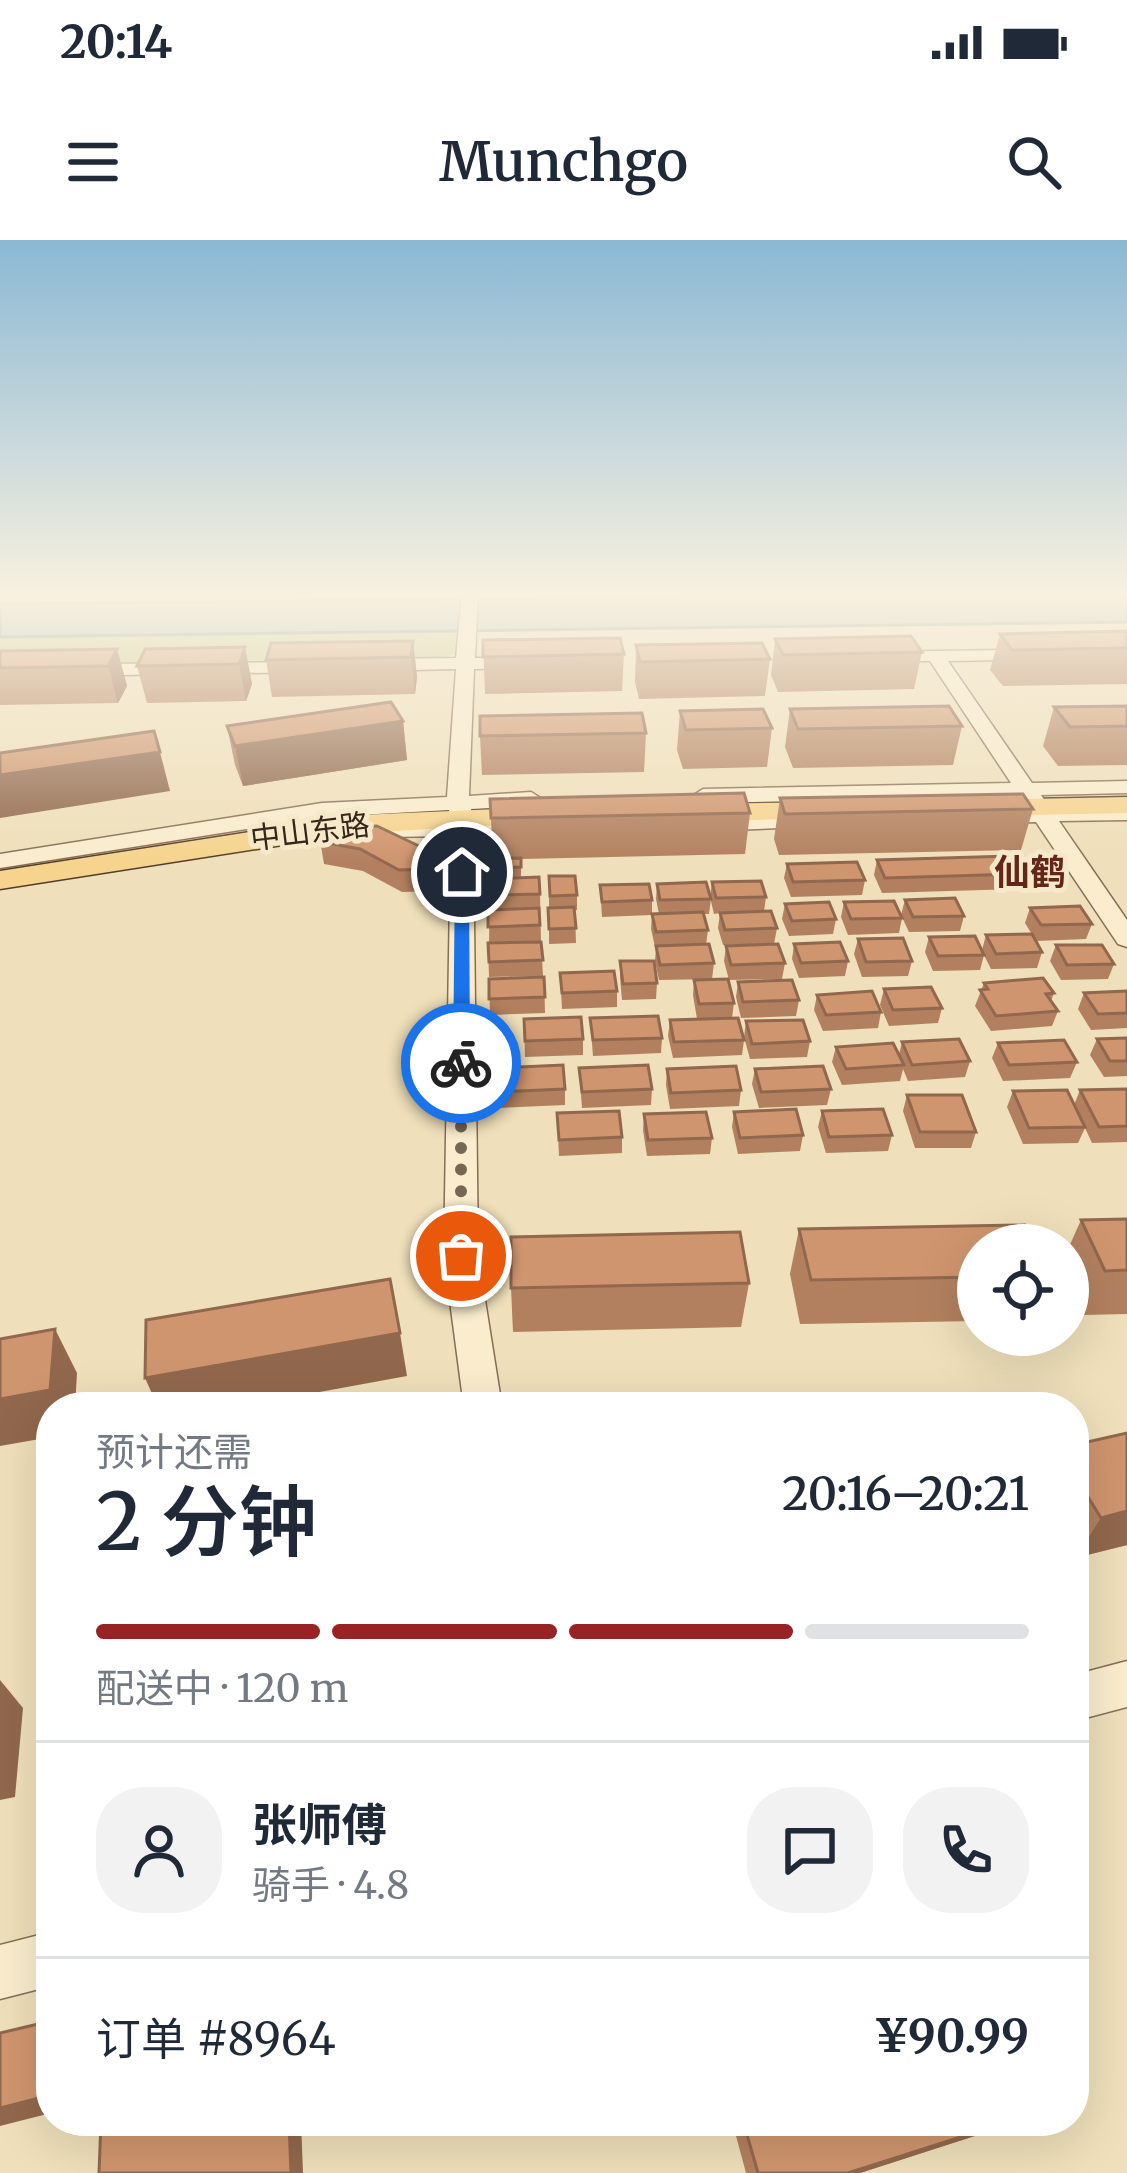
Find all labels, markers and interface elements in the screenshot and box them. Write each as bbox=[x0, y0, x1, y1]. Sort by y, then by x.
text: 20:14 bbox=[60, 14, 172, 70]
text: Munchgo bbox=[439, 128, 688, 196]
icon: menu bbox=[60, 129, 126, 195]
icon: search bbox=[1001, 129, 1067, 195]
street label: 中山东路 bbox=[248, 805, 372, 857]
pin bbox=[411, 821, 513, 923]
icon: home bbox=[429, 839, 495, 905]
district label: 仙鹤 bbox=[994, 850, 1066, 895]
courier bbox=[401, 1003, 521, 1123]
icon: bike bbox=[428, 1030, 494, 1096]
pin bbox=[410, 1205, 512, 1307]
icon: bag bbox=[428, 1223, 494, 1289]
map controls bbox=[957, 1224, 1089, 1356]
button: locate bbox=[957, 1224, 1089, 1356]
text: 预计还需 bbox=[96, 1428, 252, 1477]
text: 20:16–20:21 bbox=[782, 1466, 1029, 1522]
text: 2 分钟 bbox=[96, 1473, 317, 1571]
text: 配送中 · 120 m bbox=[96, 1664, 349, 1713]
button: person bbox=[96, 1787, 222, 1913]
button: chat bbox=[747, 1787, 873, 1913]
button: phone bbox=[903, 1787, 1029, 1913]
text: 张师傅 bbox=[252, 1797, 387, 1853]
text: 骑手 · 4.8 bbox=[252, 1861, 409, 1910]
text: ¥90.99 bbox=[874, 2008, 1029, 2064]
text: 订单 #8964 bbox=[96, 2011, 336, 2067]

